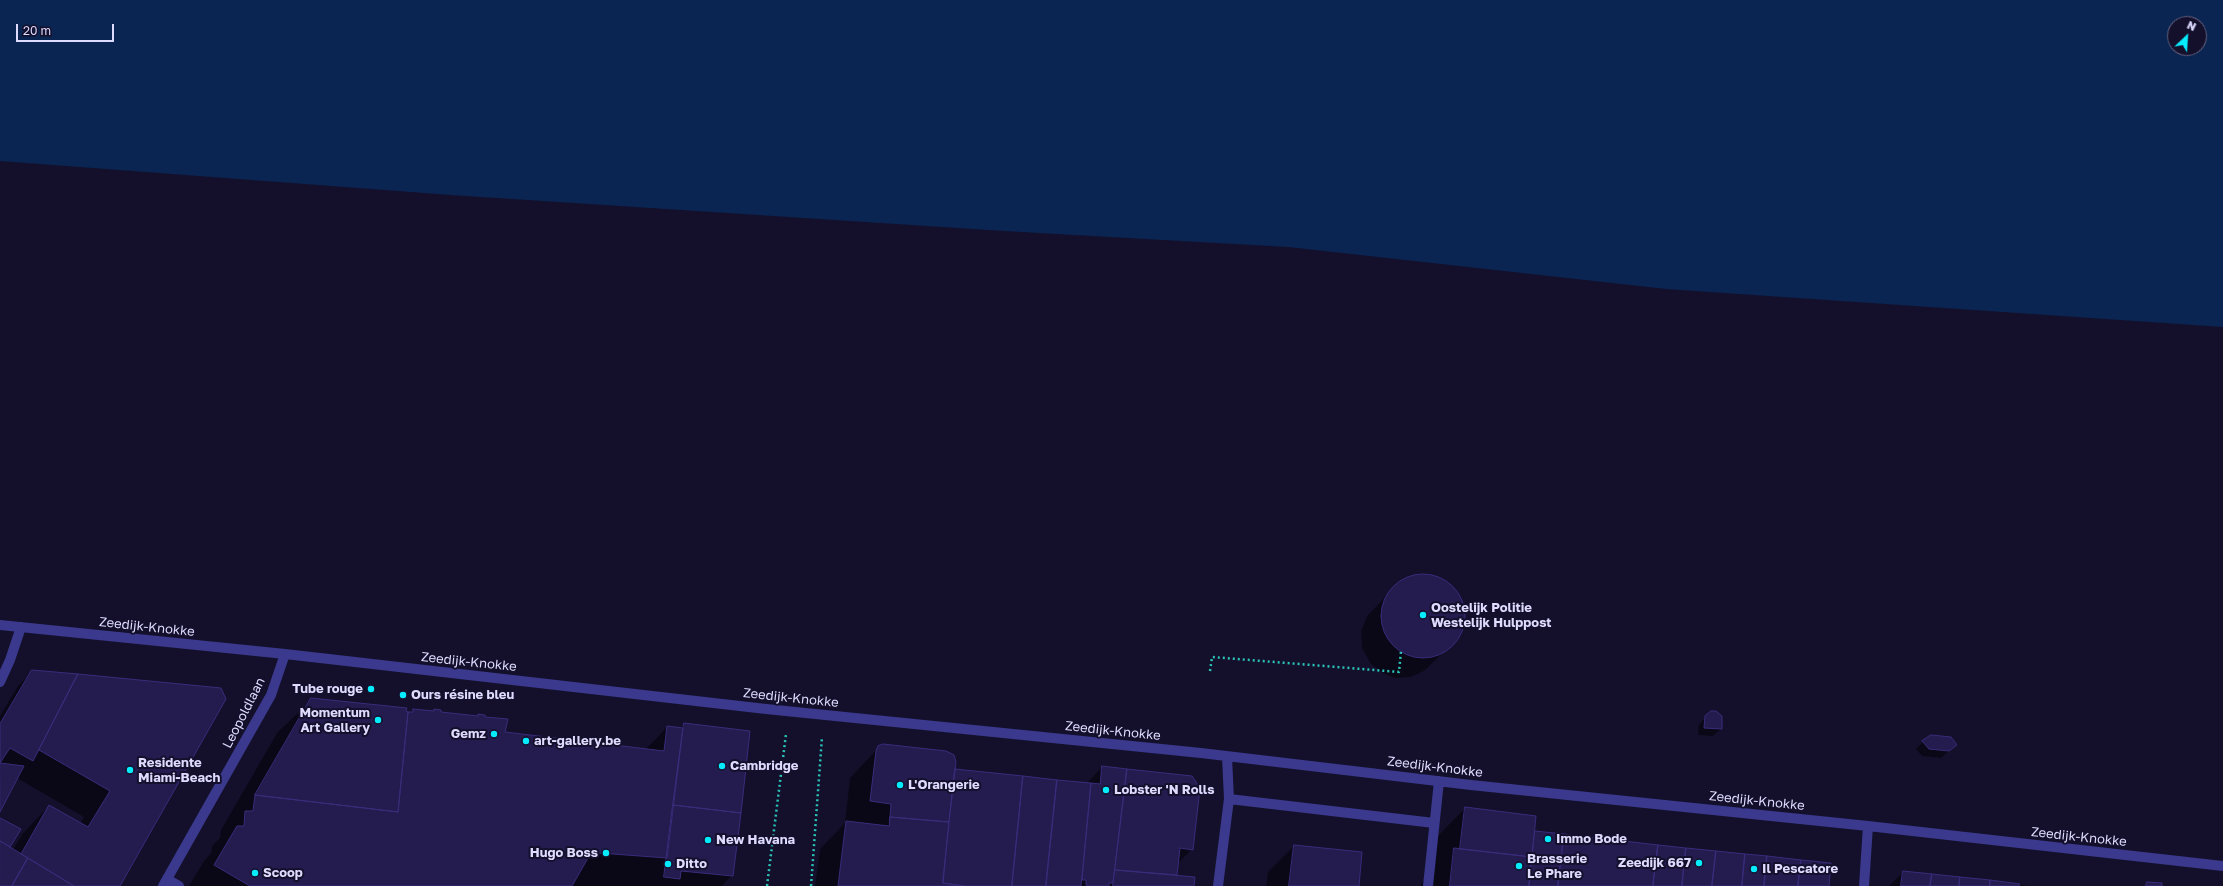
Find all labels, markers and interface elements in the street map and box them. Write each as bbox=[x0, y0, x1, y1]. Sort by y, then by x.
scale bar bbox=[18, 16, 116, 42]
north arrow bbox=[2167, 16, 2207, 56]
text: N bbox=[2185, 18, 2198, 33]
text: 20 m bbox=[23, 23, 51, 38]
place label: Oostelijk Politie Westelijk Hulppost bbox=[1431, 600, 1552, 631]
marker: Oostelijk Politie Westelijk Hulppost bbox=[1418, 610, 1428, 620]
street label: Zeedijk-Knokke bbox=[98, 614, 196, 640]
street label: Zeedijk-Knokke bbox=[420, 649, 518, 675]
street label: Leopoldlaan bbox=[220, 675, 268, 751]
place label: Tube rouge bbox=[292, 681, 363, 697]
marker: Tube rouge bbox=[366, 684, 376, 694]
street label: Zeedijk-Knokke bbox=[742, 685, 840, 711]
place label: Ours résine bleu bbox=[411, 687, 514, 703]
marker: Ours résine bleu bbox=[398, 690, 408, 700]
place label: Momentum Art Gallery bbox=[299, 705, 370, 736]
marker: Momentum Art Gallery bbox=[373, 715, 383, 725]
street label: Zeedijk-Knokke bbox=[1064, 718, 1162, 744]
place label: Gemz bbox=[451, 726, 486, 742]
marker: Gemz bbox=[489, 729, 499, 739]
place label: art-gallery.be bbox=[534, 733, 621, 749]
marker: art-gallery.be bbox=[521, 736, 531, 746]
street label: Zeedijk-Knokke bbox=[1386, 753, 1484, 781]
place label: Residente Miami-Beach bbox=[138, 755, 220, 786]
place label: Cambridge bbox=[730, 758, 798, 774]
marker: Cambridge bbox=[717, 761, 727, 771]
marker: Residente Miami-Beach bbox=[125, 765, 135, 775]
place label: L'Orangerie bbox=[908, 777, 980, 793]
marker: L'Orangerie bbox=[895, 780, 905, 790]
place label: Lobster 'N Rolls bbox=[1114, 782, 1214, 798]
marker: Lobster 'N Rolls bbox=[1101, 785, 1111, 795]
street label: Zeedijk-Knokke bbox=[1708, 788, 1806, 814]
street label: Zeedijk-Knokke bbox=[2030, 824, 2128, 850]
place label: Immo Bode bbox=[1556, 831, 1627, 847]
place label: New Havana bbox=[716, 832, 795, 848]
marker: Immo Bode bbox=[1543, 834, 1553, 844]
marker: New Havana bbox=[703, 835, 713, 845]
place label: Hugo Boss bbox=[530, 845, 598, 861]
marker: Hugo Boss bbox=[601, 848, 611, 858]
place label: Brasserie Le Phare bbox=[1527, 851, 1587, 882]
place label: Zeedijk 667 bbox=[1618, 855, 1691, 871]
place label: Ditto bbox=[676, 856, 707, 872]
marker: Zeedijk 667 bbox=[1694, 858, 1704, 868]
marker: Ditto bbox=[663, 859, 673, 869]
marker: Brasserie Le Phare bbox=[1514, 861, 1524, 871]
place label: Il Pescatore bbox=[1762, 861, 1838, 877]
marker: Il Pescatore bbox=[1749, 864, 1759, 874]
place label: Scoop bbox=[263, 865, 303, 881]
marker: Scoop bbox=[250, 868, 260, 878]

